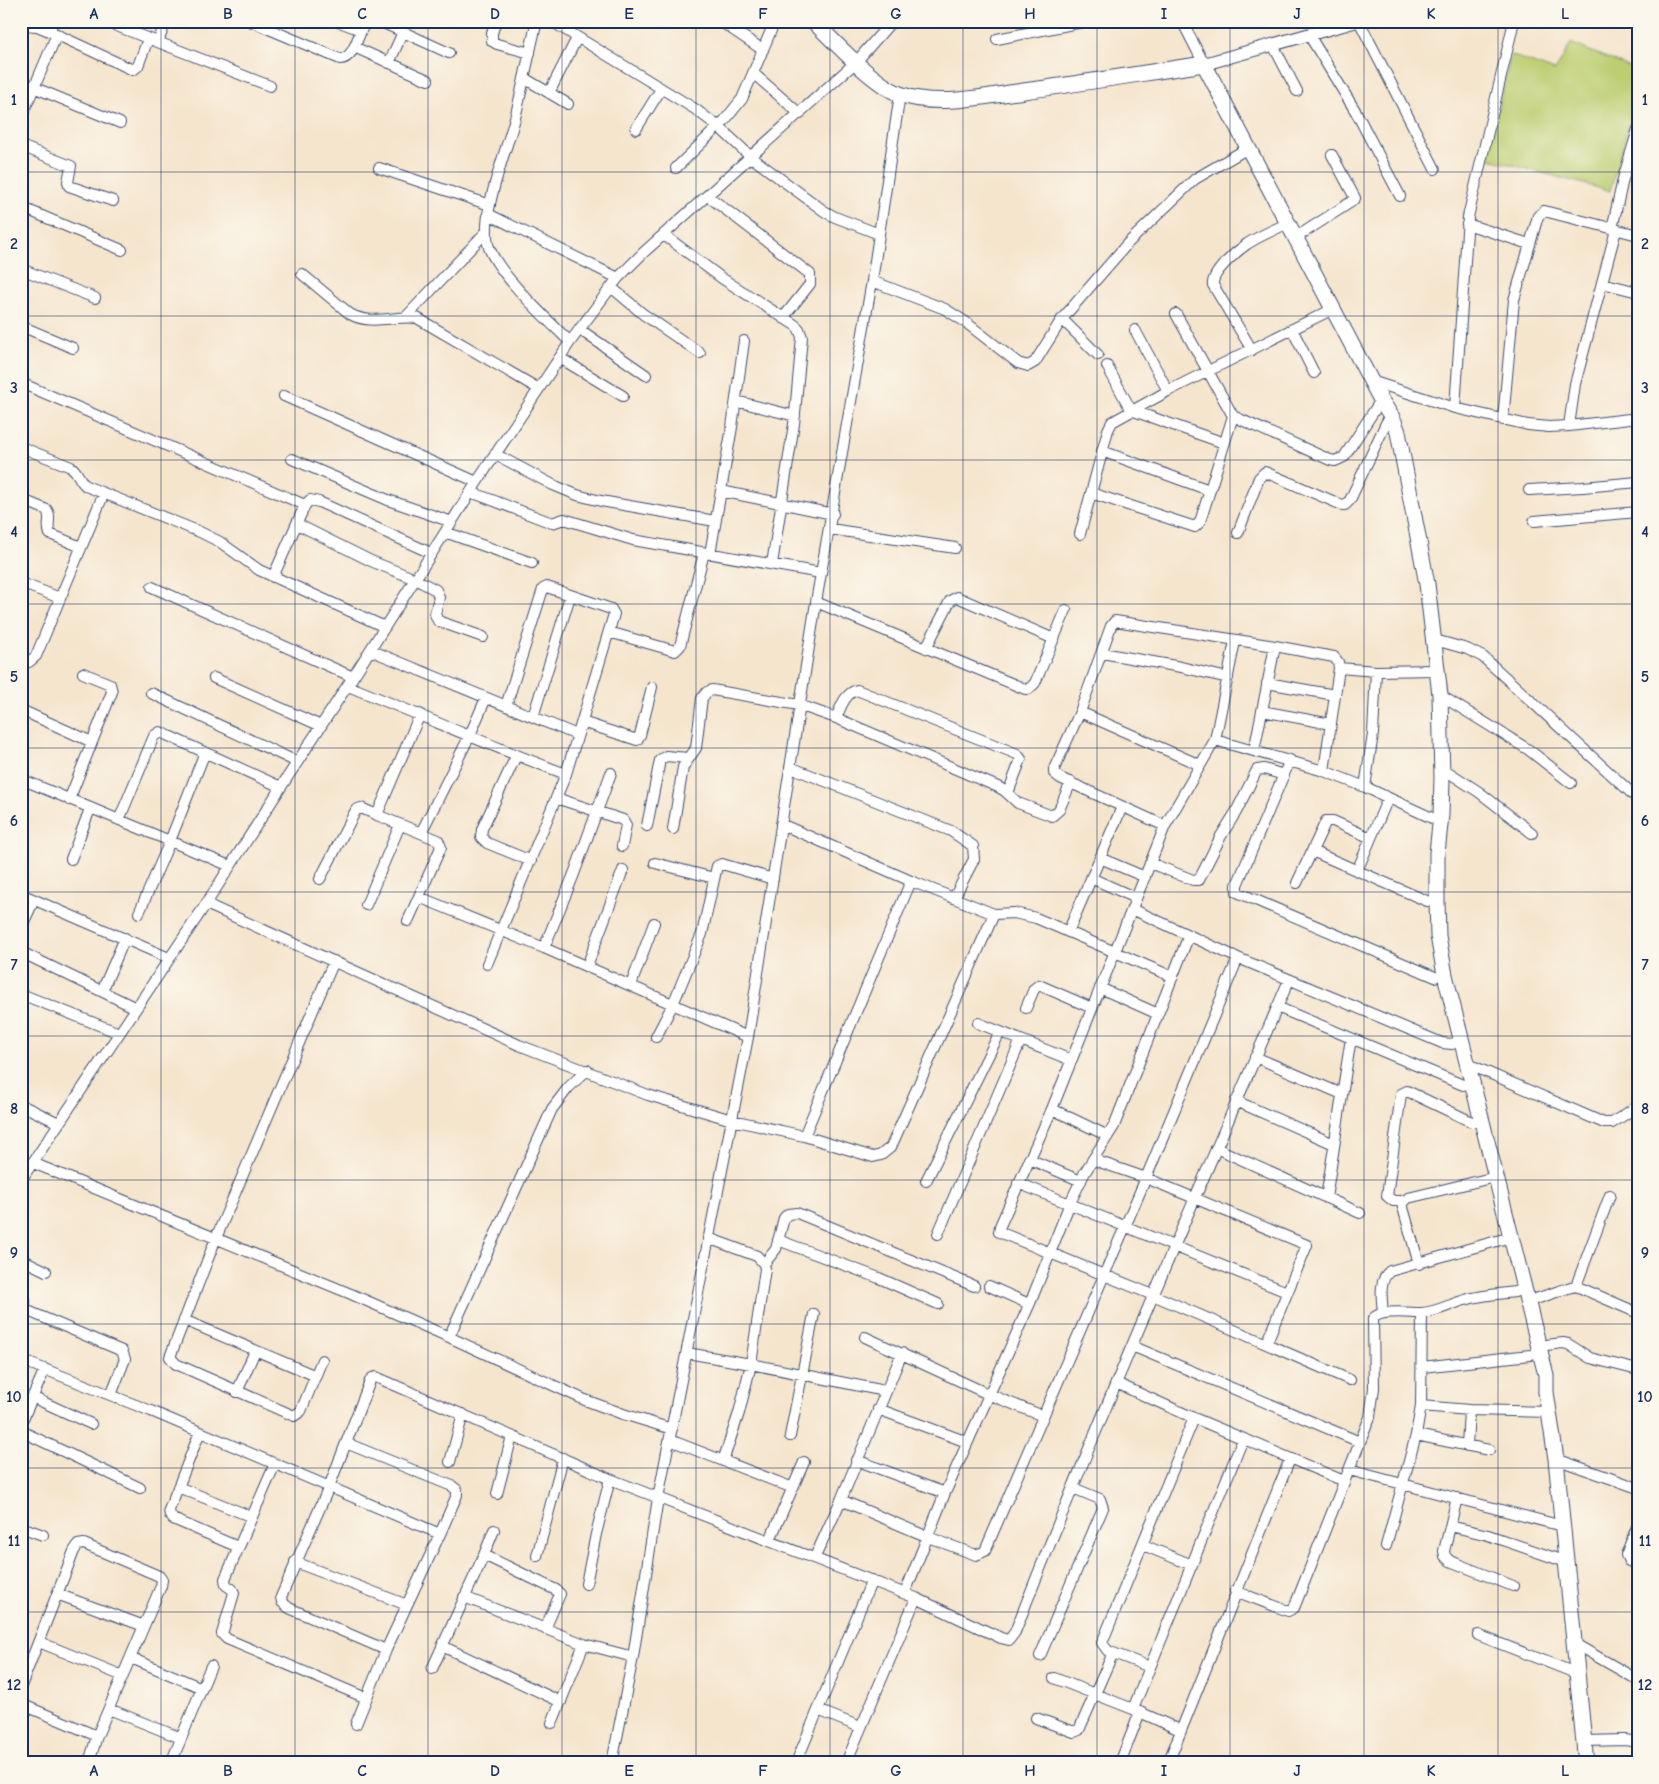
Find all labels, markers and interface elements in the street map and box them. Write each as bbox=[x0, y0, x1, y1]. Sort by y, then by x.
text: A bbox=[90, 5, 99, 23]
text: B bbox=[223, 5, 233, 23]
text: C bbox=[357, 5, 367, 23]
text: D bbox=[490, 5, 500, 23]
text: E bbox=[624, 5, 634, 23]
text: F bbox=[758, 5, 768, 23]
text: G bbox=[890, 5, 902, 23]
text: H bbox=[1024, 5, 1036, 23]
text: I bbox=[1161, 5, 1167, 23]
text: J bbox=[1293, 5, 1301, 23]
text: K bbox=[1426, 5, 1436, 23]
text: L bbox=[1561, 5, 1569, 23]
text: 1 bbox=[11, 91, 17, 109]
text: 1 bbox=[1642, 91, 1648, 109]
text: 2 bbox=[10, 235, 18, 253]
text: 2 bbox=[1641, 235, 1649, 253]
text: 3 bbox=[10, 379, 18, 397]
text: 3 bbox=[1641, 379, 1649, 397]
text: 4 bbox=[10, 523, 18, 541]
text: 4 bbox=[1641, 523, 1649, 541]
text: 5 bbox=[10, 668, 18, 686]
text: 5 bbox=[1641, 668, 1649, 686]
text: 6 bbox=[10, 812, 18, 830]
text: 6 bbox=[1641, 812, 1649, 830]
text: 7 bbox=[10, 956, 18, 974]
text: 7 bbox=[1641, 956, 1649, 974]
text: 8 bbox=[10, 1100, 18, 1118]
text: 8 bbox=[1641, 1100, 1649, 1118]
text: 9 bbox=[10, 1244, 18, 1262]
text: 9 bbox=[1641, 1244, 1649, 1262]
text: 10 bbox=[6, 1388, 22, 1406]
text: 10 bbox=[1637, 1388, 1653, 1406]
text: 11 bbox=[8, 1532, 20, 1550]
text: 11 bbox=[1639, 1532, 1651, 1550]
text: 12 bbox=[7, 1676, 21, 1694]
text: 12 bbox=[1638, 1676, 1652, 1694]
text: A bbox=[90, 1762, 99, 1780]
text: B bbox=[223, 1762, 233, 1780]
text: C bbox=[357, 1762, 367, 1780]
text: D bbox=[490, 1762, 500, 1780]
text: E bbox=[624, 1762, 634, 1780]
text: F bbox=[758, 1762, 768, 1780]
text: G bbox=[890, 1762, 902, 1780]
text: H bbox=[1024, 1762, 1036, 1780]
text: I bbox=[1161, 1762, 1167, 1780]
text: J bbox=[1293, 1762, 1301, 1780]
text: K bbox=[1426, 1762, 1436, 1780]
text: L bbox=[1561, 1762, 1569, 1780]

